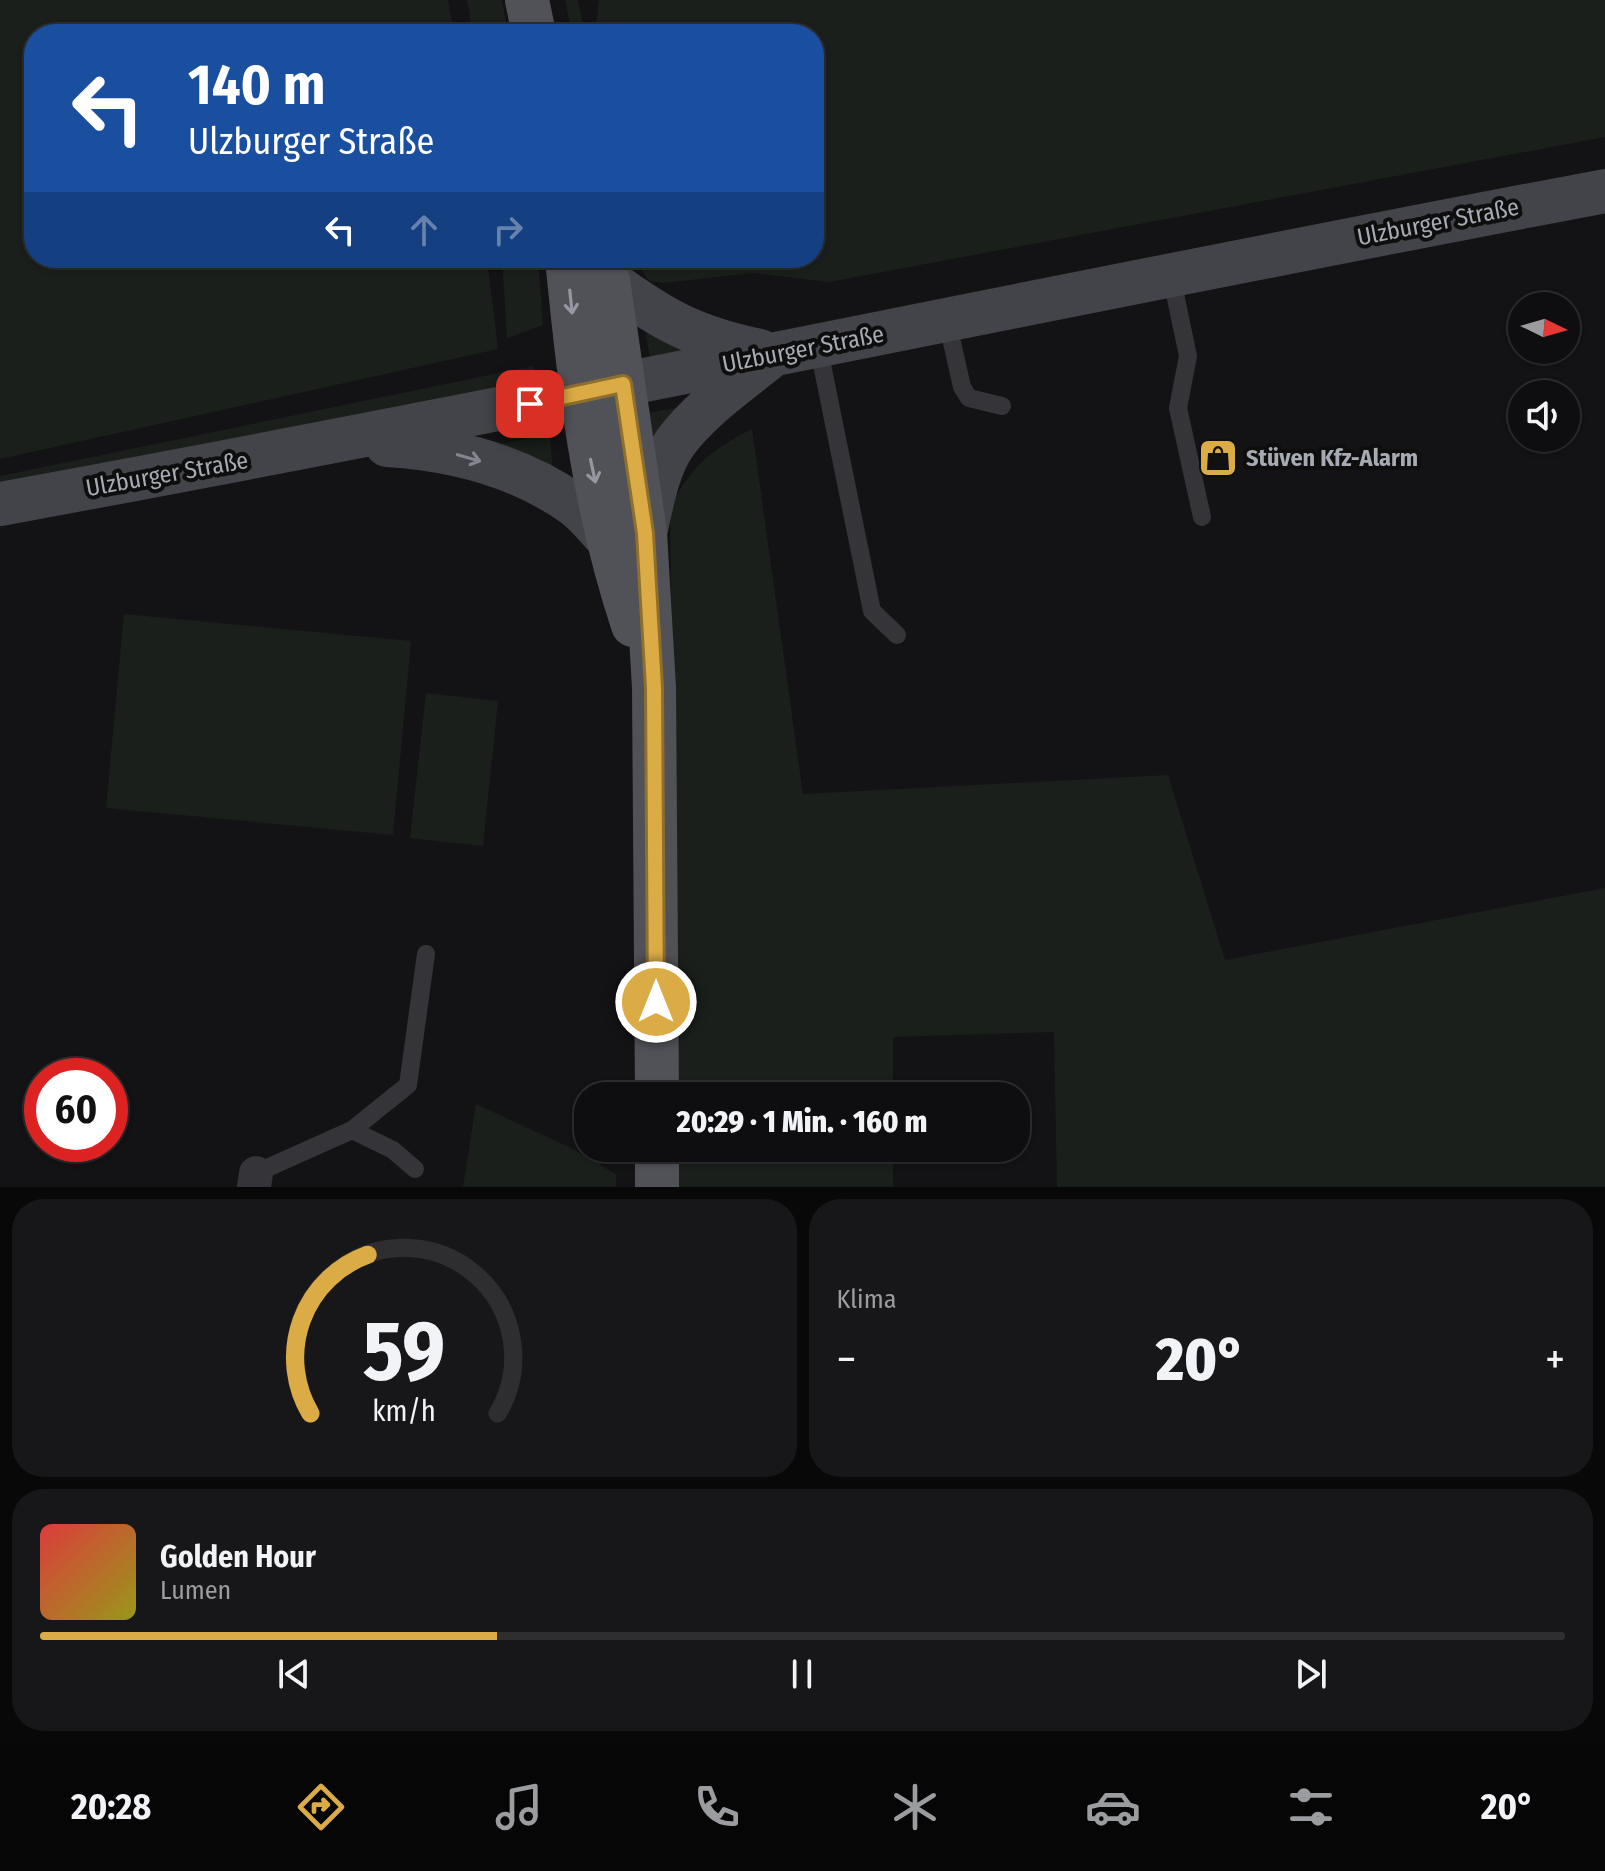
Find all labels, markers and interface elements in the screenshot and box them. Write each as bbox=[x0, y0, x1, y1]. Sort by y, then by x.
text: 140 m bbox=[188, 52, 325, 119]
icon: left bbox=[56, 56, 160, 160]
text: Ulzburger Straße bbox=[188, 120, 434, 164]
street label: Ulzburger Straße bbox=[1355, 193, 1521, 251]
icon: left bbox=[318, 208, 362, 252]
icon: ahead bbox=[402, 208, 446, 252]
icon: right bbox=[486, 208, 530, 252]
one-way arrow bbox=[564, 288, 579, 315]
north arrow bbox=[1508, 292, 1580, 364]
map controls bbox=[1508, 292, 1580, 452]
street label: Ulzburger Straße bbox=[720, 320, 886, 378]
pin bbox=[496, 370, 564, 438]
button: sound bbox=[1508, 380, 1580, 452]
icon: arrive bbox=[508, 382, 552, 426]
shop icon: Stüven Kfz-Alarm bbox=[1197, 437, 1239, 479]
place label: Stüven Kfz-Alarm bbox=[1246, 444, 1418, 472]
street label: Ulzburger Straße bbox=[84, 446, 250, 502]
one-way arrow bbox=[456, 451, 482, 466]
one-way arrow bbox=[586, 457, 601, 483]
position arrow bbox=[614, 960, 698, 1044]
speed limit sign: 60 bbox=[24, 1058, 128, 1162]
text: 20:29 · 1 Min. · 160 m bbox=[677, 1104, 927, 1140]
text: Klima bbox=[837, 1284, 896, 1315]
text: 59 bbox=[363, 1302, 446, 1402]
text: 20° bbox=[1156, 1324, 1245, 1396]
text: − bbox=[837, 1333, 856, 1386]
text: + bbox=[1545, 1333, 1565, 1386]
text: km/h bbox=[372, 1394, 436, 1429]
text: Golden Hour bbox=[160, 1539, 316, 1575]
text: Lumen bbox=[160, 1575, 231, 1606]
icon: previous bbox=[272, 1652, 316, 1696]
icon: pause bbox=[780, 1652, 824, 1696]
icon: next bbox=[1289, 1652, 1333, 1696]
icon: directions bbox=[293, 1779, 349, 1835]
icon: music bbox=[491, 1779, 547, 1835]
icon: phone bbox=[689, 1779, 745, 1835]
icon: climate bbox=[887, 1779, 943, 1835]
icon: car bbox=[1085, 1779, 1141, 1835]
icon: filters bbox=[1283, 1779, 1339, 1835]
text: 20:28 bbox=[71, 1785, 151, 1829]
text: 20° bbox=[1481, 1785, 1534, 1829]

